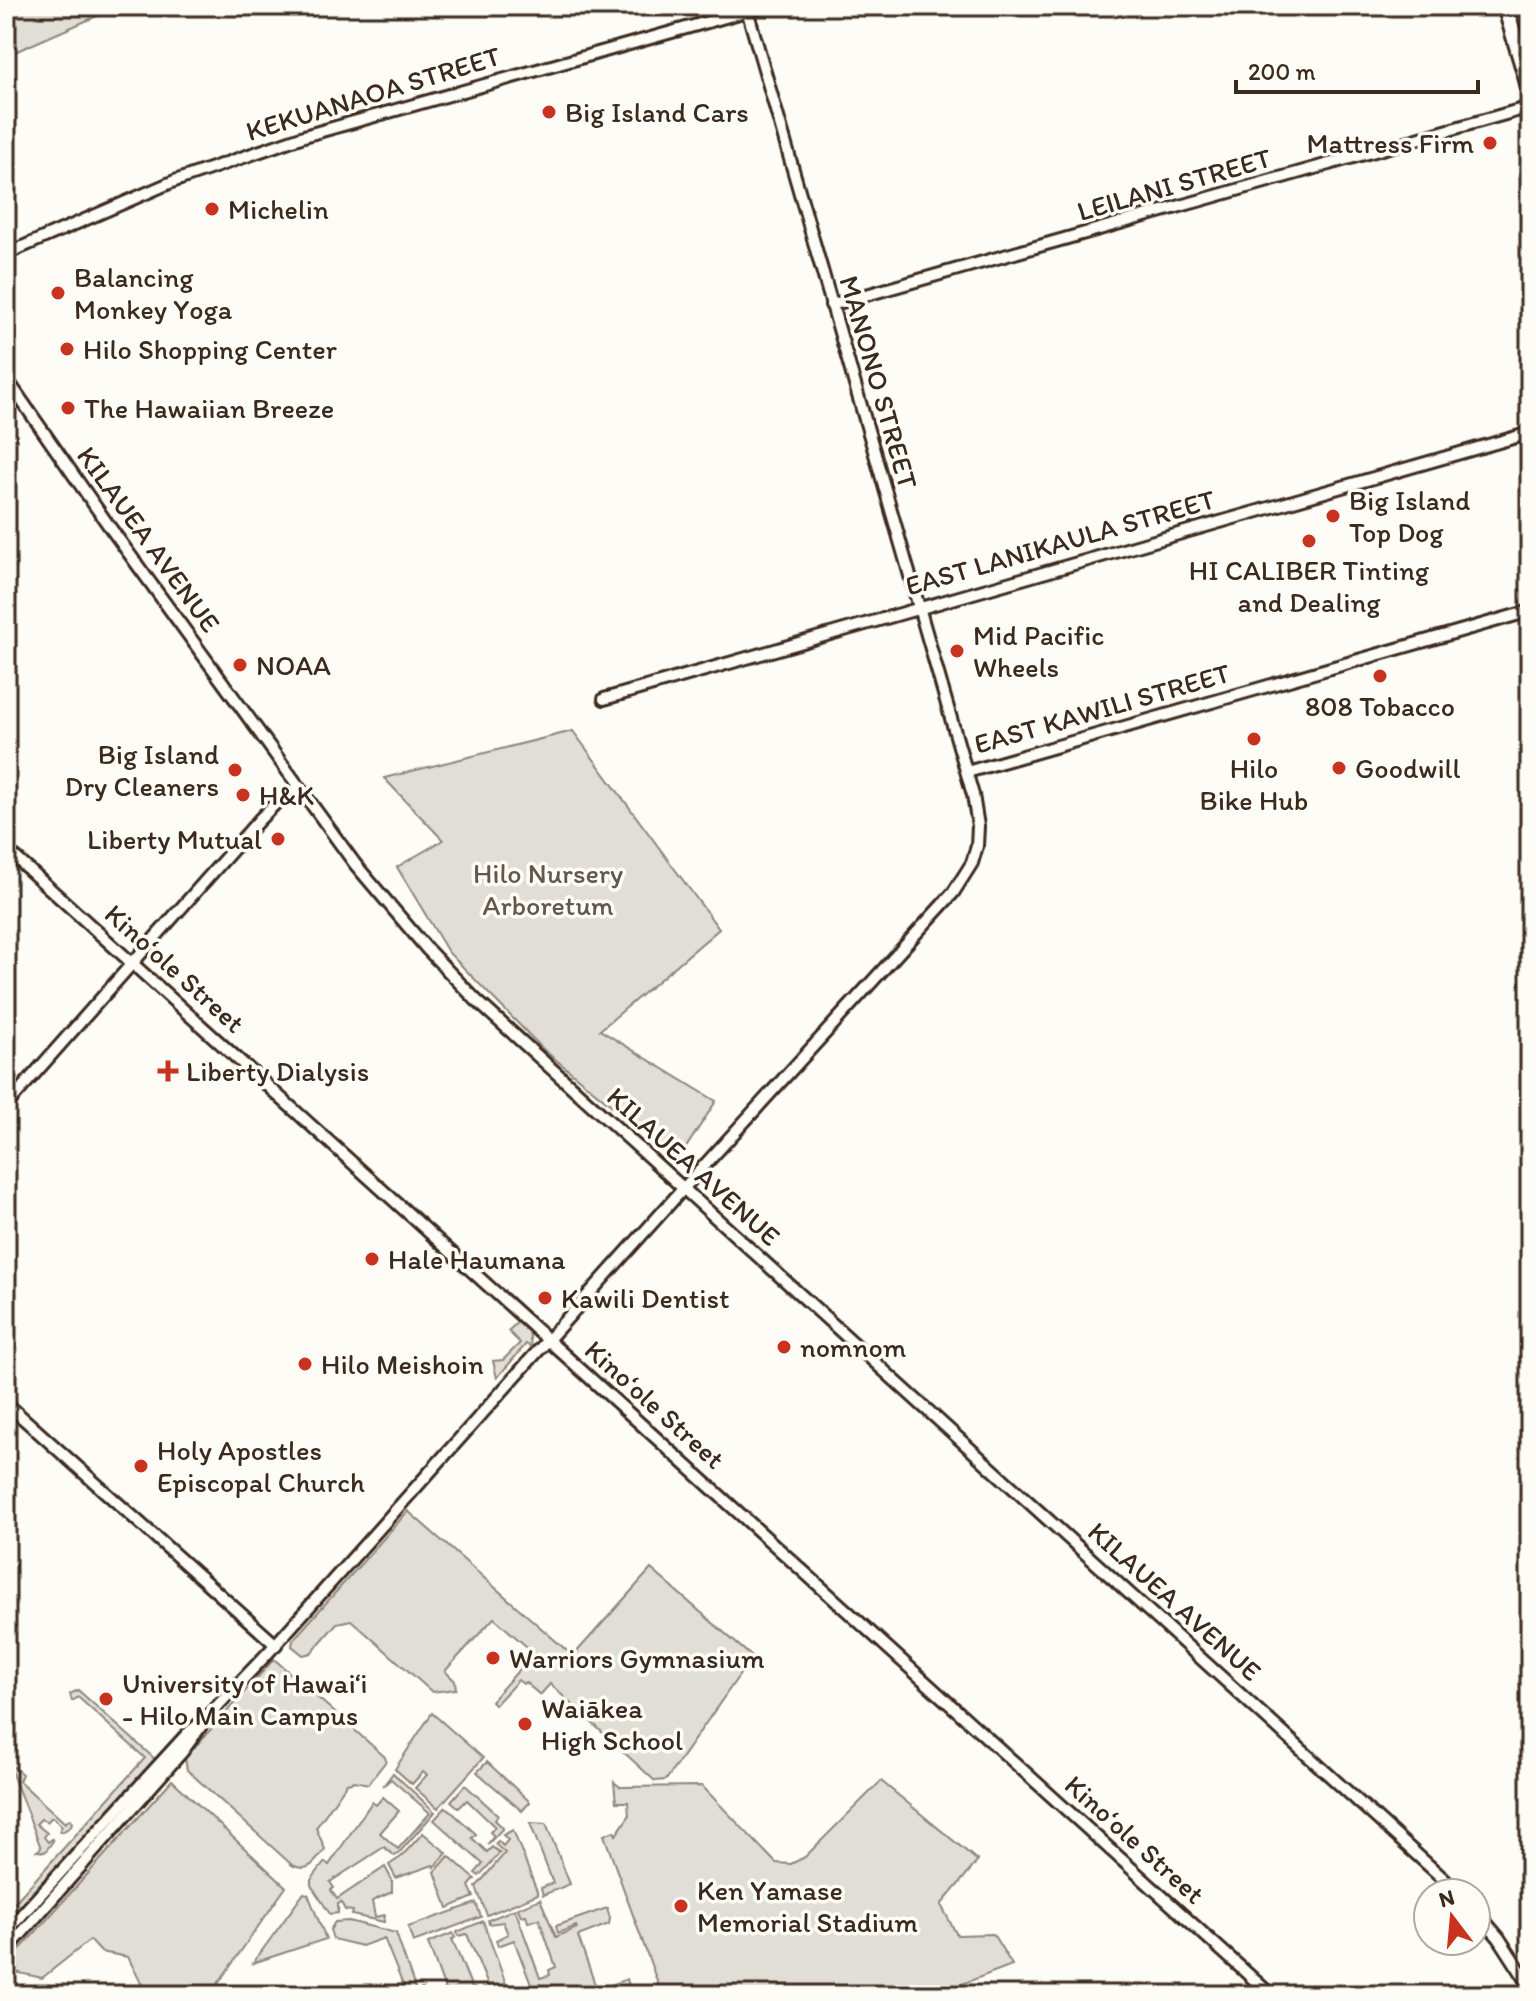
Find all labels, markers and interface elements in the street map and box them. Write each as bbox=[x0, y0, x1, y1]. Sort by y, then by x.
street label: KEKUANAOA STREET bbox=[242, 38, 505, 148]
scale bar bbox=[1236, 44, 1478, 94]
text: 200 m bbox=[1248, 57, 1316, 86]
place label: Big Island Cars bbox=[565, 95, 749, 129]
marker: Big Island Cars bbox=[540, 103, 558, 121]
place label: Mattress Firm bbox=[1307, 126, 1474, 160]
marker: Mattress Firm bbox=[1481, 134, 1499, 152]
street label: LEILANI STREET bbox=[1073, 140, 1275, 228]
place label: Michelin bbox=[228, 192, 329, 226]
marker: Michelin bbox=[203, 200, 221, 218]
place label: Balancing Monkey Yoga bbox=[74, 260, 233, 326]
street label: MANONO STREET bbox=[832, 272, 926, 493]
marker: Balancing Monkey Yoga bbox=[49, 284, 67, 302]
place label: Hilo Shopping Center bbox=[83, 332, 337, 366]
marker: Hilo Shopping Center bbox=[58, 340, 76, 358]
place label: The Hawaiian Breeze bbox=[84, 391, 334, 425]
marker: The Hawaiian Breeze bbox=[59, 399, 77, 417]
street label: KILAUEA AVENUE bbox=[70, 439, 228, 639]
street label: EAST LANIKAULA STREET bbox=[901, 481, 1219, 603]
place label: Big Island Top Dog bbox=[1349, 483, 1470, 549]
marker: Big Island Top Dog bbox=[1324, 507, 1342, 525]
marker: HI CALIBER Tinting and Dealing bbox=[1300, 532, 1318, 550]
place label: HI CALIBER Tinting and Dealing bbox=[1189, 553, 1430, 619]
place label: Mid Pacific Wheels bbox=[973, 618, 1104, 684]
marker: Mid Pacific Wheels bbox=[948, 642, 966, 660]
place label: NOAA bbox=[256, 648, 331, 682]
street label: EAST KAWILI STREET bbox=[970, 655, 1234, 761]
marker: NOAA bbox=[231, 656, 249, 674]
marker: 808 Tobacco bbox=[1371, 667, 1389, 685]
place label: 808 Tobacco bbox=[1305, 689, 1455, 723]
marker: Hilo Bike Hub bbox=[1245, 730, 1263, 748]
place label: Big Island Dry Cleaners bbox=[64, 737, 219, 803]
place label: Hilo Bike Hub bbox=[1200, 751, 1308, 817]
place label: Goodwill bbox=[1355, 751, 1460, 785]
marker: Goodwill bbox=[1330, 759, 1348, 777]
marker: Big Island Dry Cleaners bbox=[226, 761, 244, 779]
place label: H&K bbox=[259, 778, 314, 812]
marker: H&K bbox=[234, 786, 252, 804]
place label: Liberty Mutual bbox=[87, 822, 262, 856]
marker: Liberty Mutual bbox=[269, 830, 287, 848]
park label: Hilo Nursery Arboretum bbox=[473, 856, 623, 922]
street label: Kinoʻole Street bbox=[98, 896, 252, 1040]
place label: Liberty Dialysis bbox=[186, 1054, 369, 1088]
marker: Liberty Dialysis bbox=[157, 1060, 179, 1082]
street label: KILAUEA AVENUE bbox=[600, 1079, 788, 1253]
place label: Hale Haumana bbox=[388, 1242, 566, 1276]
marker: Hale Haumana bbox=[363, 1250, 381, 1268]
place label: Kawili Dentist bbox=[561, 1281, 730, 1315]
marker: Kawili Dentist bbox=[536, 1289, 554, 1307]
place label: nomnom bbox=[800, 1330, 907, 1364]
street label: Kinoʻole Street bbox=[578, 1332, 732, 1476]
marker: nomnom bbox=[775, 1338, 793, 1356]
place label: Hilo Meishoin bbox=[321, 1347, 484, 1381]
marker: Hilo Meishoin bbox=[296, 1355, 314, 1373]
place label: Holy Apostles Episcopal Church bbox=[157, 1433, 365, 1499]
marker: Holy Apostles Episcopal Church bbox=[132, 1457, 150, 1475]
street label: KILAUEA AVENUE bbox=[1081, 1514, 1269, 1688]
place label: Warriors Gymnasium bbox=[509, 1641, 765, 1675]
marker: Warriors Gymnasium bbox=[484, 1649, 502, 1667]
place label: University of Hawaiʻi - Hilo Main Campus bbox=[122, 1666, 367, 1732]
marker: University of Hawaiʻi - Hilo Main Campus bbox=[97, 1690, 115, 1708]
place label: Waiākea High School bbox=[541, 1691, 683, 1757]
marker: Waiākea High School bbox=[516, 1715, 534, 1733]
street label: Kinoʻole Street bbox=[1058, 1767, 1212, 1911]
place label: Ken Yamase Memorial Stadium bbox=[697, 1873, 918, 1939]
north arrow bbox=[1412, 1877, 1492, 1957]
text: N bbox=[1436, 1883, 1457, 1913]
marker: Ken Yamase Memorial Stadium bbox=[672, 1897, 690, 1915]

